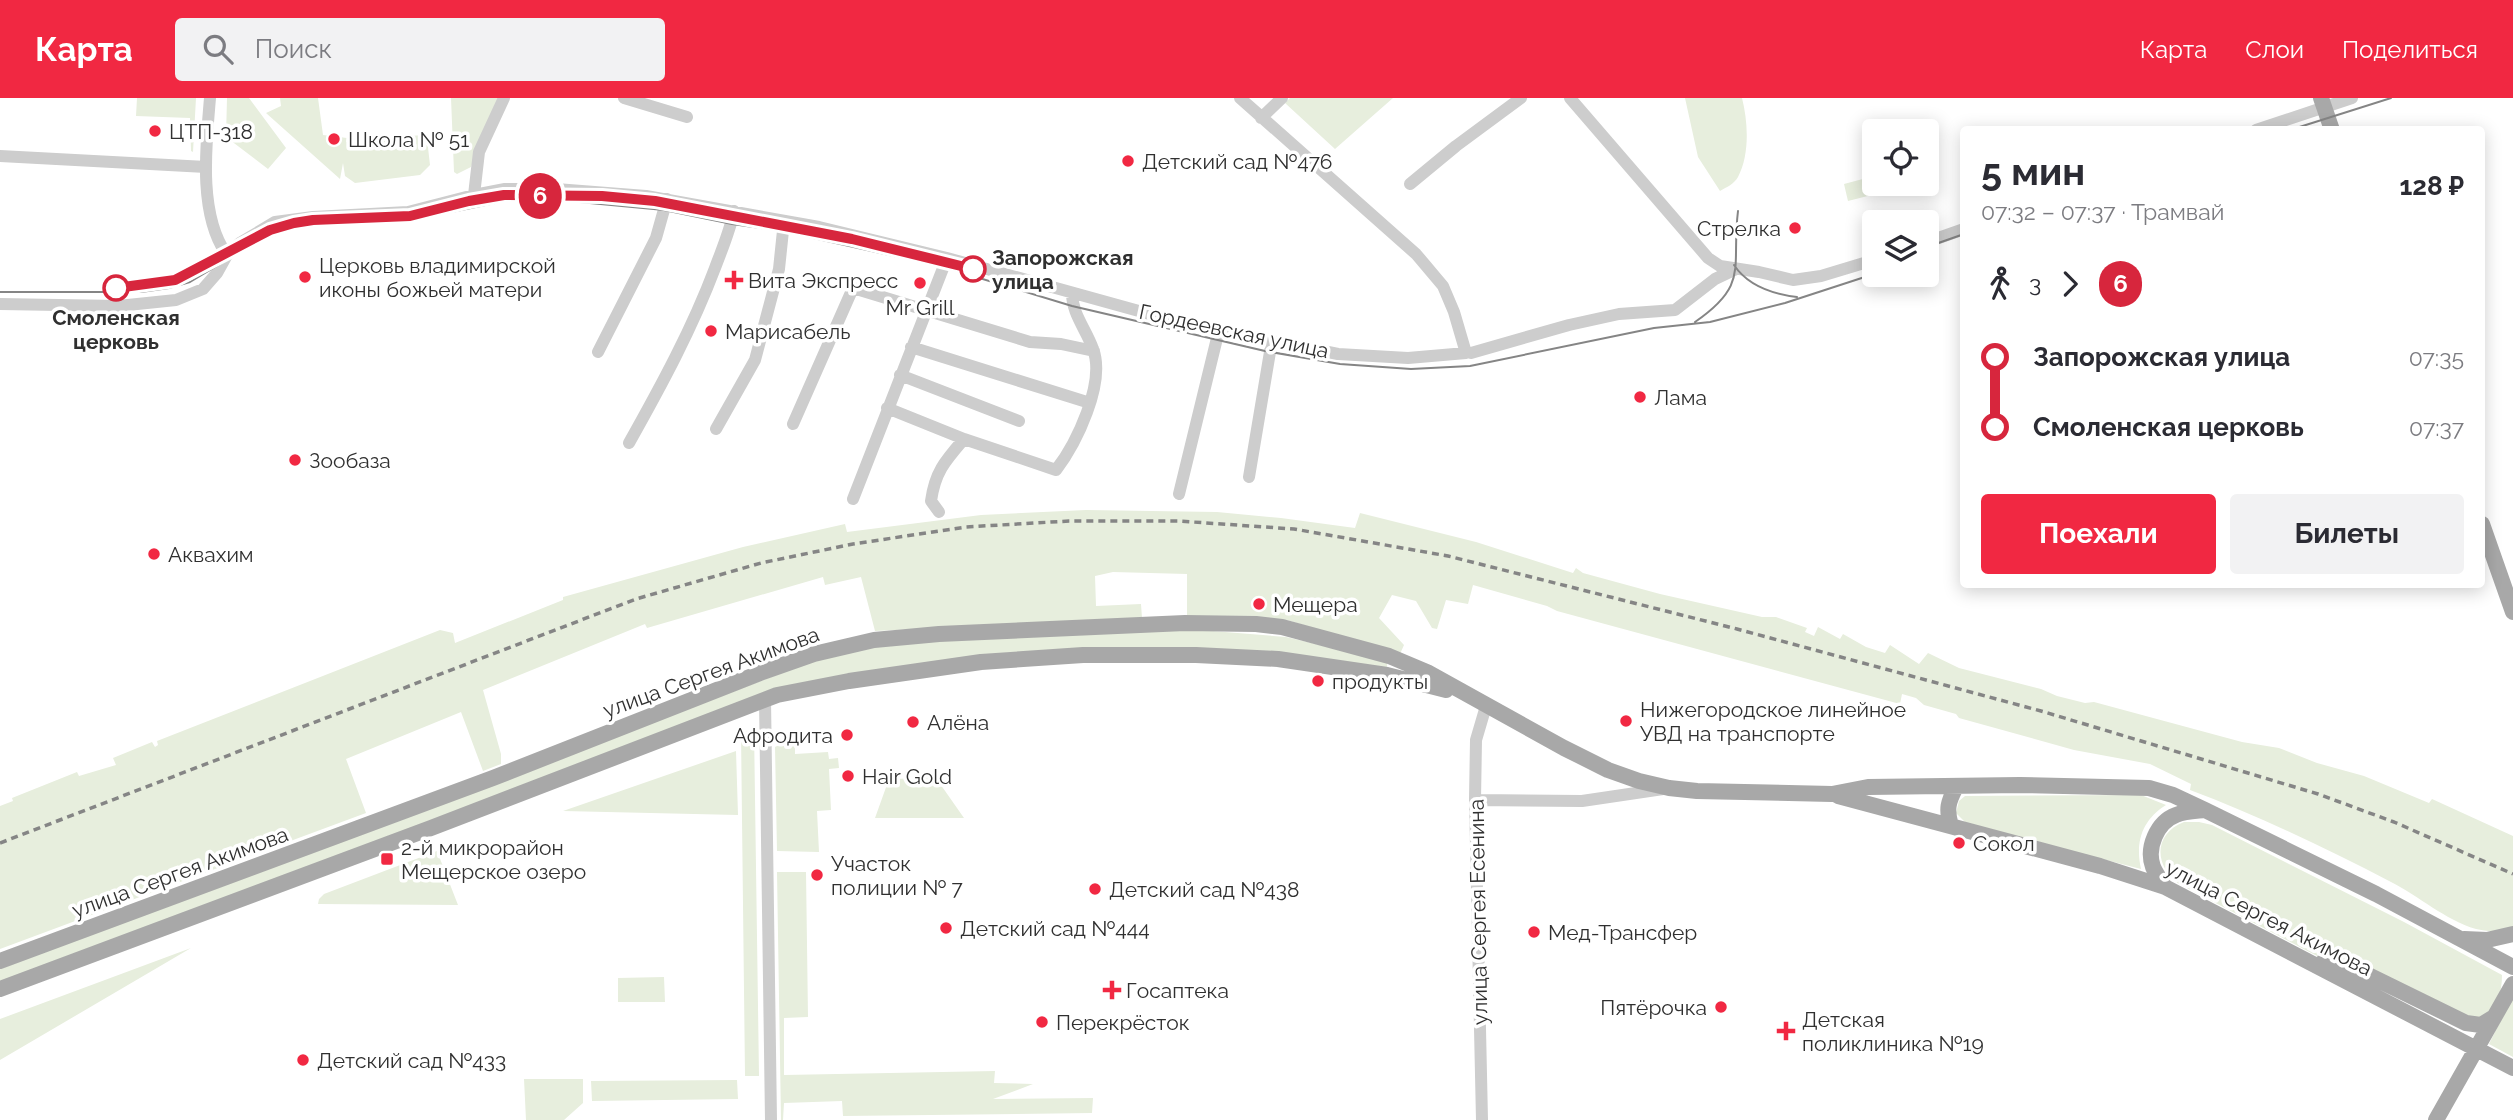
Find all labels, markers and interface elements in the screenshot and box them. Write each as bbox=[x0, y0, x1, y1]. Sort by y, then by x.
search box bbox=[175, 18, 665, 81]
text: Карта bbox=[35, 30, 133, 69]
icon: search bbox=[199, 30, 237, 68]
text: Поиск bbox=[255, 34, 332, 64]
text: Карта bbox=[2140, 35, 2207, 64]
text: Слои bbox=[2245, 35, 2304, 64]
text: Поделиться bbox=[2342, 35, 2478, 64]
place label: ЦТП-318 bbox=[169, 119, 253, 144]
map controls bbox=[1862, 119, 1939, 287]
button: locate bbox=[1862, 119, 1939, 196]
marker: ЦТП-318 bbox=[147, 123, 163, 139]
place label: Школа № 51 bbox=[348, 127, 469, 152]
marker: Школа № 51 bbox=[326, 131, 342, 147]
place label: Детский сад №476 bbox=[1142, 149, 1333, 174]
text: 5 мин bbox=[1981, 149, 2085, 194]
marker: Детский сад №476 bbox=[1120, 153, 1136, 169]
text: 128 ₽ bbox=[2399, 171, 2464, 201]
line badge: 6 bbox=[517, 173, 563, 219]
text: 6 bbox=[533, 181, 547, 210]
text: 07:32 – 07:37 · Трамвай bbox=[1981, 198, 2224, 225]
button: layers bbox=[1862, 210, 1939, 287]
place label: Стрелка bbox=[1697, 216, 1781, 241]
marker: Стрелка bbox=[1787, 220, 1803, 236]
place label: Запорожская улица bbox=[992, 245, 1133, 294]
place label: Церковь владимирской иконы божьей матери bbox=[319, 253, 556, 302]
marker: Запорожская улица bbox=[960, 256, 986, 282]
icon: walk bbox=[1981, 265, 2019, 303]
icon: forward bbox=[2051, 265, 2089, 303]
place label: Вита Экспресс bbox=[748, 268, 898, 293]
marker: Церковь владимирской иконы божьей матери bbox=[297, 269, 313, 285]
text: 6 bbox=[2113, 269, 2128, 298]
text: 3 bbox=[2029, 270, 2041, 297]
marker: Вита Экспресс bbox=[726, 272, 742, 288]
marker: Смоленская церковь bbox=[103, 275, 129, 301]
marker: Mr Grill bbox=[912, 275, 928, 291]
place label: Mr Grill bbox=[885, 295, 955, 320]
street label: Гордеевская улица bbox=[1137, 299, 1331, 363]
place label: Смоленская церковь bbox=[52, 305, 180, 354]
place label: Марисабель bbox=[725, 319, 850, 344]
marker: Марисабель bbox=[703, 323, 719, 339]
text: Запорожская улица bbox=[2033, 342, 2290, 372]
text: 07:35 bbox=[2409, 344, 2464, 371]
place label: Лама bbox=[1654, 385, 1707, 410]
marker: Лама bbox=[1632, 389, 1648, 405]
text: Смоленская церковь bbox=[2033, 412, 2304, 442]
text: 07:37 bbox=[2409, 414, 2464, 441]
place label: Зообаза bbox=[309, 448, 391, 473]
marker: Зообаза bbox=[287, 452, 303, 468]
button: Поехали bbox=[1981, 494, 2216, 574]
button: Билеты bbox=[2230, 494, 2464, 574]
place label: Аквахим bbox=[168, 542, 254, 567]
marker: Аквахим bbox=[146, 546, 162, 562]
place label: Мещера bbox=[1273, 592, 1358, 617]
marker: Мещера bbox=[1251, 596, 1267, 612]
street label: улица Сергея Акимова bbox=[599, 621, 823, 723]
place label: продукты bbox=[1332, 669, 1428, 694]
marker: продукты bbox=[1310, 673, 1326, 689]
place label: Нижегородское линейное УВД на транспорте bbox=[1640, 697, 1906, 746]
place label: Алёна bbox=[927, 710, 989, 735]
marker: Нижегородское линейное УВД на транспорте bbox=[1618, 713, 1634, 729]
marker: Алёна bbox=[905, 714, 921, 730]
place label: Афродита bbox=[733, 723, 833, 748]
marker: Афродита bbox=[839, 727, 855, 743]
place label: Hair Gold bbox=[862, 764, 952, 789]
marker: Hair Gold bbox=[840, 768, 856, 784]
street label: улица Сергея Есенина bbox=[1464, 799, 1492, 1025]
street label: улица Сергея Акимова bbox=[68, 821, 292, 923]
place label: Сокол bbox=[1973, 831, 2035, 856]
place label: 2-й микрорайон Мещерское озеро bbox=[401, 835, 586, 884]
marker: Сокол bbox=[1951, 835, 1967, 851]
marker: 2-й микрорайон Мещерское озеро bbox=[379, 851, 395, 867]
place label: Участок полиции № 7 bbox=[831, 851, 964, 900]
street label: улица Сергея Акимова bbox=[2162, 855, 2376, 981]
marker: Участок полиции № 7 bbox=[809, 867, 825, 883]
place label: Детский сад №438 bbox=[1109, 877, 1299, 902]
marker: Детский сад №438 bbox=[1087, 881, 1103, 897]
place label: Детский сад №444 bbox=[960, 916, 1150, 941]
marker: Детский сад №444 bbox=[938, 920, 954, 936]
place label: Мед-Трансфер bbox=[1548, 920, 1697, 945]
marker: Мед-Трансфер bbox=[1526, 924, 1542, 940]
place label: Госаптека bbox=[1126, 978, 1229, 1003]
marker: Госаптека bbox=[1104, 982, 1120, 998]
place label: Пятёрочка bbox=[1600, 995, 1707, 1020]
marker: Пятёрочка bbox=[1713, 999, 1729, 1015]
place label: Детская поликлиника №19 bbox=[1802, 1007, 1984, 1056]
place label: Перекрёсток bbox=[1056, 1010, 1190, 1035]
marker: Перекрёсток bbox=[1034, 1014, 1050, 1030]
marker: Детская поликлиника №19 bbox=[1776, 1021, 1796, 1041]
place label: Детский сад №433 bbox=[317, 1048, 506, 1073]
marker: Детский сад №433 bbox=[295, 1052, 311, 1068]

